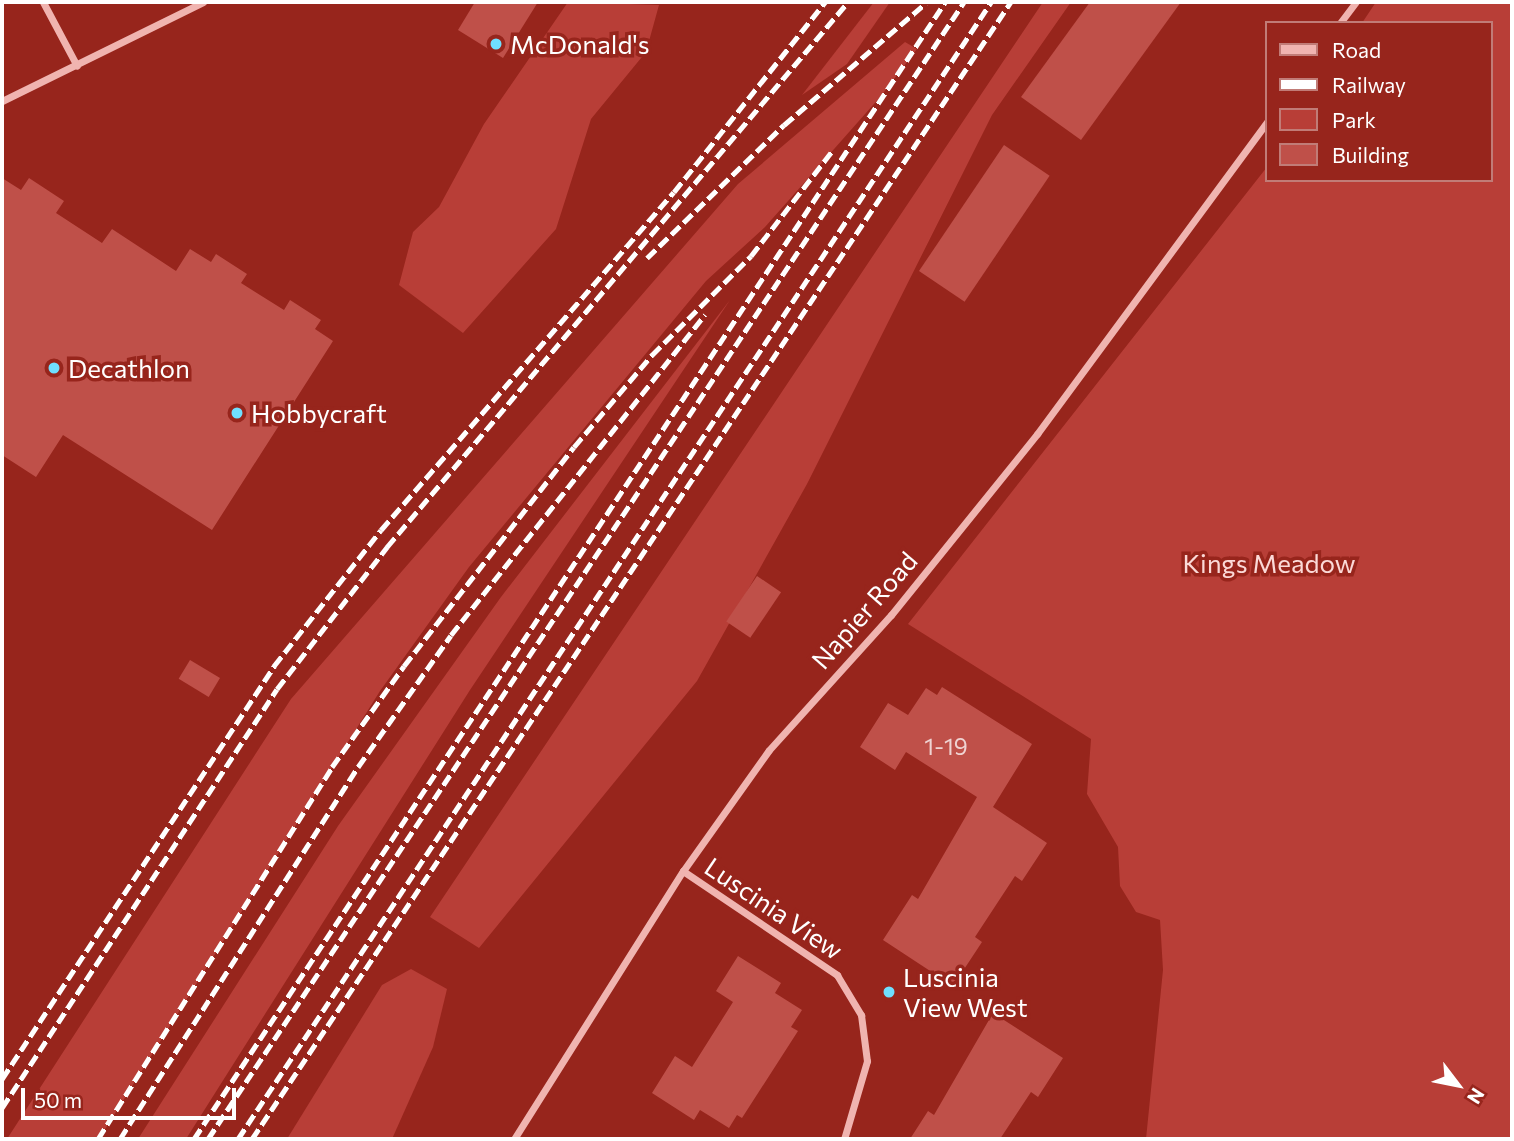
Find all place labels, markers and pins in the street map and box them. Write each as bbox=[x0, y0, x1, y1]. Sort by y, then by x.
place label: McDonald's bbox=[510, 28, 650, 60]
marker: McDonald's bbox=[488, 36, 504, 52]
place label: Decathlon bbox=[68, 352, 190, 384]
marker: Decathlon bbox=[46, 360, 62, 376]
place label: Hobbycraft bbox=[251, 397, 387, 429]
marker: Hobbycraft bbox=[229, 405, 245, 421]
place label: Luscinia View West bbox=[903, 961, 1028, 1023]
marker: Luscinia View West bbox=[881, 984, 897, 1000]

